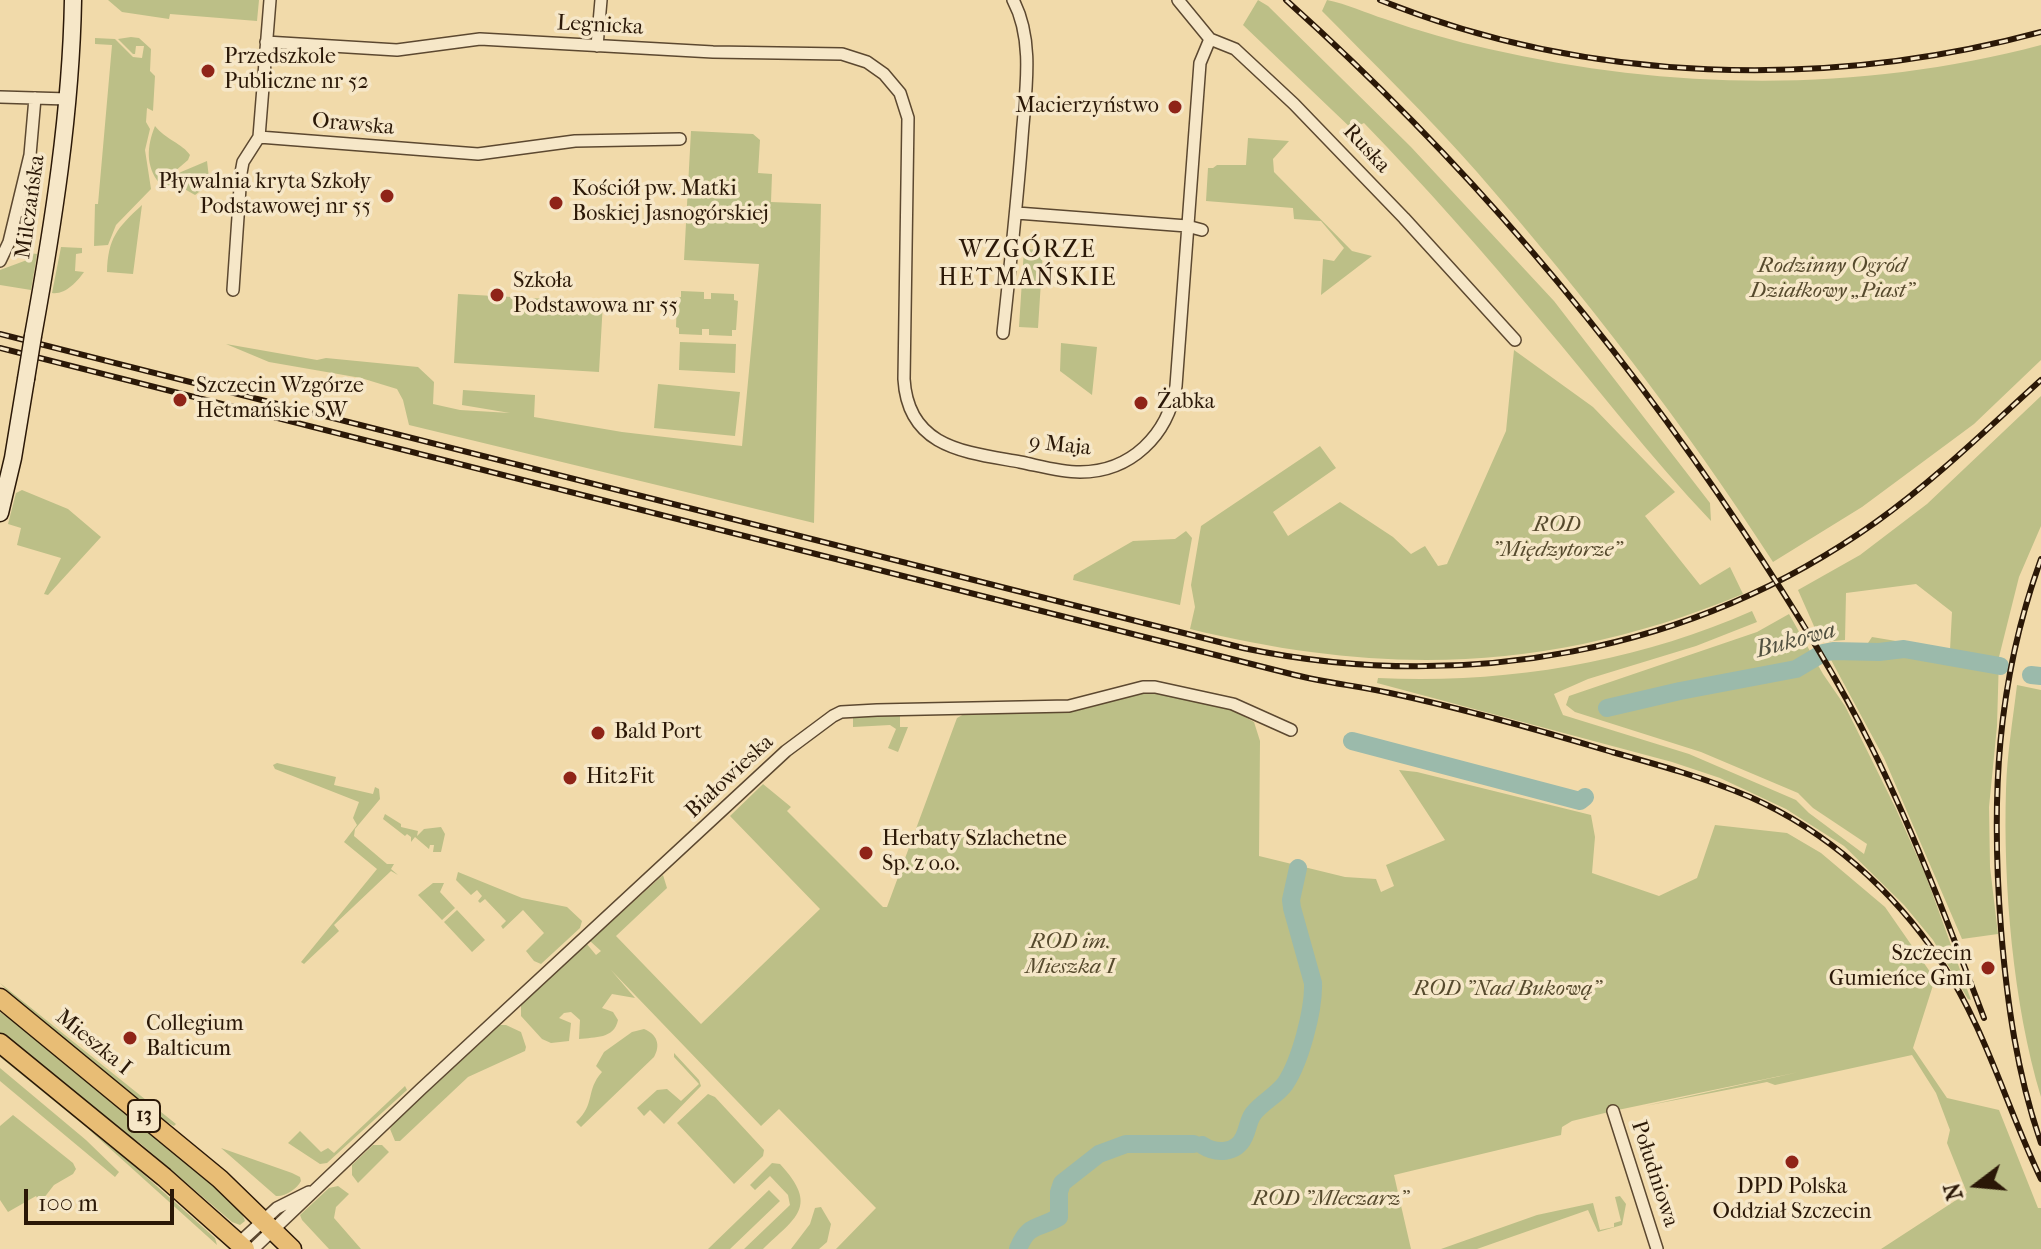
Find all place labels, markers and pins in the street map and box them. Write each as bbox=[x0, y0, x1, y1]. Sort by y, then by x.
place label: Przedszkole Publiczne nr 52 bbox=[224, 45, 369, 96]
marker: Przedszkole Publiczne nr 52 bbox=[199, 62, 217, 80]
place label: Macierzyństwo bbox=[1015, 94, 1159, 120]
marker: Macierzyństwo bbox=[1166, 98, 1184, 116]
place label: Pływalnia kryta Szkoły Podstawowej nr 55 bbox=[158, 170, 371, 222]
place label: Kościół pw. Matki Boskiej Jasnogórskiej bbox=[572, 177, 769, 228]
marker: Pływalnia kryta Szkoły Podstawowej nr 55 bbox=[378, 187, 396, 205]
marker: Kościół pw. Matki Boskiej Jasnogórskiej bbox=[547, 194, 565, 212]
place label: Szkoła Podstawowa nr 55 bbox=[513, 269, 678, 320]
marker: Szkoła Podstawowa nr 55 bbox=[488, 286, 506, 304]
place label: Szczecin Wzgórze Hetmańskie SW bbox=[196, 374, 364, 426]
place label: Żabka bbox=[1157, 390, 1215, 416]
marker: Szczecin Wzgórze Hetmańskie SW bbox=[171, 391, 189, 409]
marker: Żabka bbox=[1132, 394, 1150, 412]
place label: Bald Port bbox=[614, 720, 702, 746]
marker: Bald Port bbox=[589, 724, 607, 742]
place label: Hit2Fit bbox=[586, 765, 655, 791]
marker: Hit2Fit bbox=[561, 769, 579, 787]
place label: Herbaty Szlachetne Sp. z o.o. bbox=[882, 827, 1067, 878]
marker: Herbaty Szlachetne Sp. z o.o. bbox=[857, 844, 875, 862]
place label: Szczecin Gumieńce Gm1 bbox=[1829, 942, 1972, 994]
marker: Szczecin Gumieńce Gm1 bbox=[1979, 959, 1997, 977]
place label: Collegium Balticum bbox=[146, 1012, 244, 1064]
marker: Collegium Balticum bbox=[121, 1029, 139, 1047]
marker: DPD Polska Oddział Szczecin bbox=[1783, 1153, 1801, 1171]
place label: DPD Polska Oddział Szczecin bbox=[1713, 1175, 1871, 1226]

